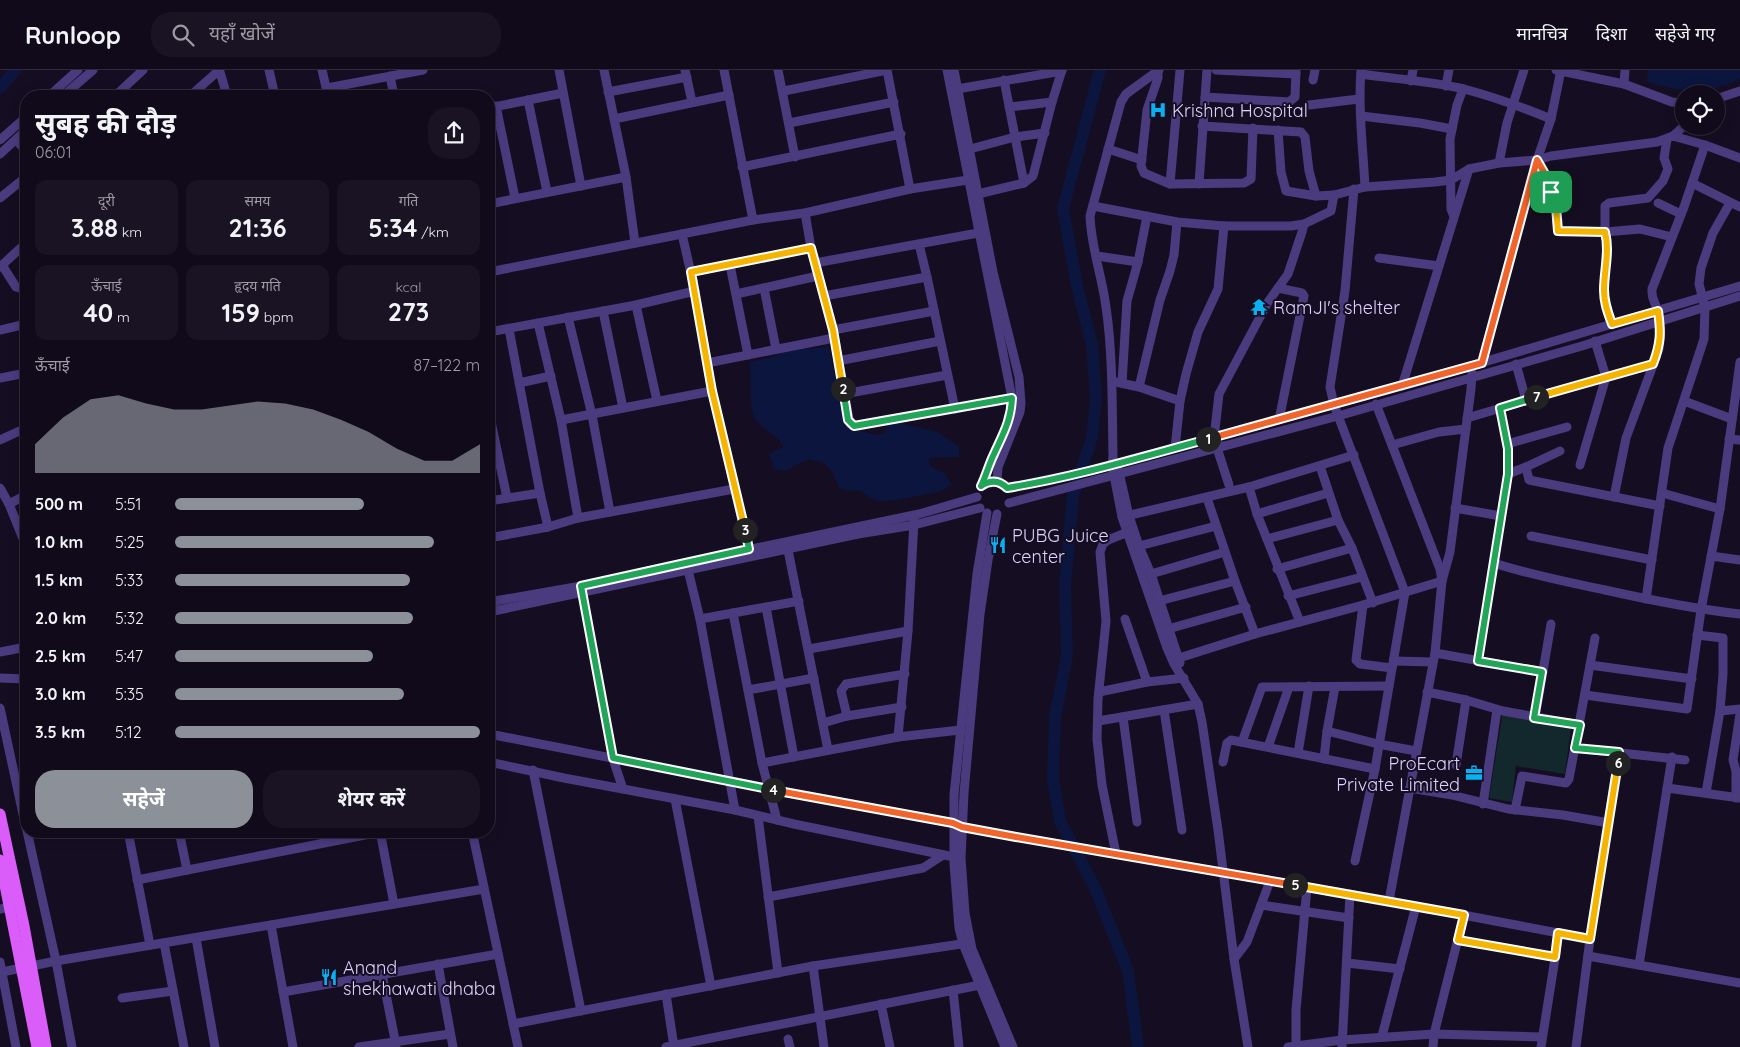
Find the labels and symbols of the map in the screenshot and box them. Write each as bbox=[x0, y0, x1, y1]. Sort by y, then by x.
place label: Krishna Hospital bbox=[1172, 99, 1308, 122]
hospital icon: Krishna Hospital bbox=[1148, 100, 1168, 120]
pin bbox=[1530, 171, 1572, 213]
place label: RamJI's shelter bbox=[1273, 296, 1400, 319]
temple icon: RamJI's shelter bbox=[1249, 297, 1269, 317]
pin: 2 bbox=[830, 376, 856, 402]
pin: 7 bbox=[1524, 384, 1548, 410]
pin: 1 bbox=[1196, 426, 1220, 452]
pin: 3 bbox=[732, 518, 758, 542]
place label: PUBG Juice center bbox=[1012, 524, 1109, 568]
restaurant icon: PUBG Juice center bbox=[988, 535, 1008, 555]
pin: 6 bbox=[1606, 750, 1630, 776]
place label: ProEcart Private Limited bbox=[1336, 752, 1460, 796]
office icon: ProEcart Private Limited bbox=[1464, 763, 1484, 783]
pin: 4 bbox=[760, 778, 786, 802]
pin: 5 bbox=[1282, 872, 1308, 898]
place label: Anand shekhawati dhaba bbox=[343, 956, 496, 1000]
restaurant icon: Anand shekhawati dhaba bbox=[319, 967, 339, 987]

